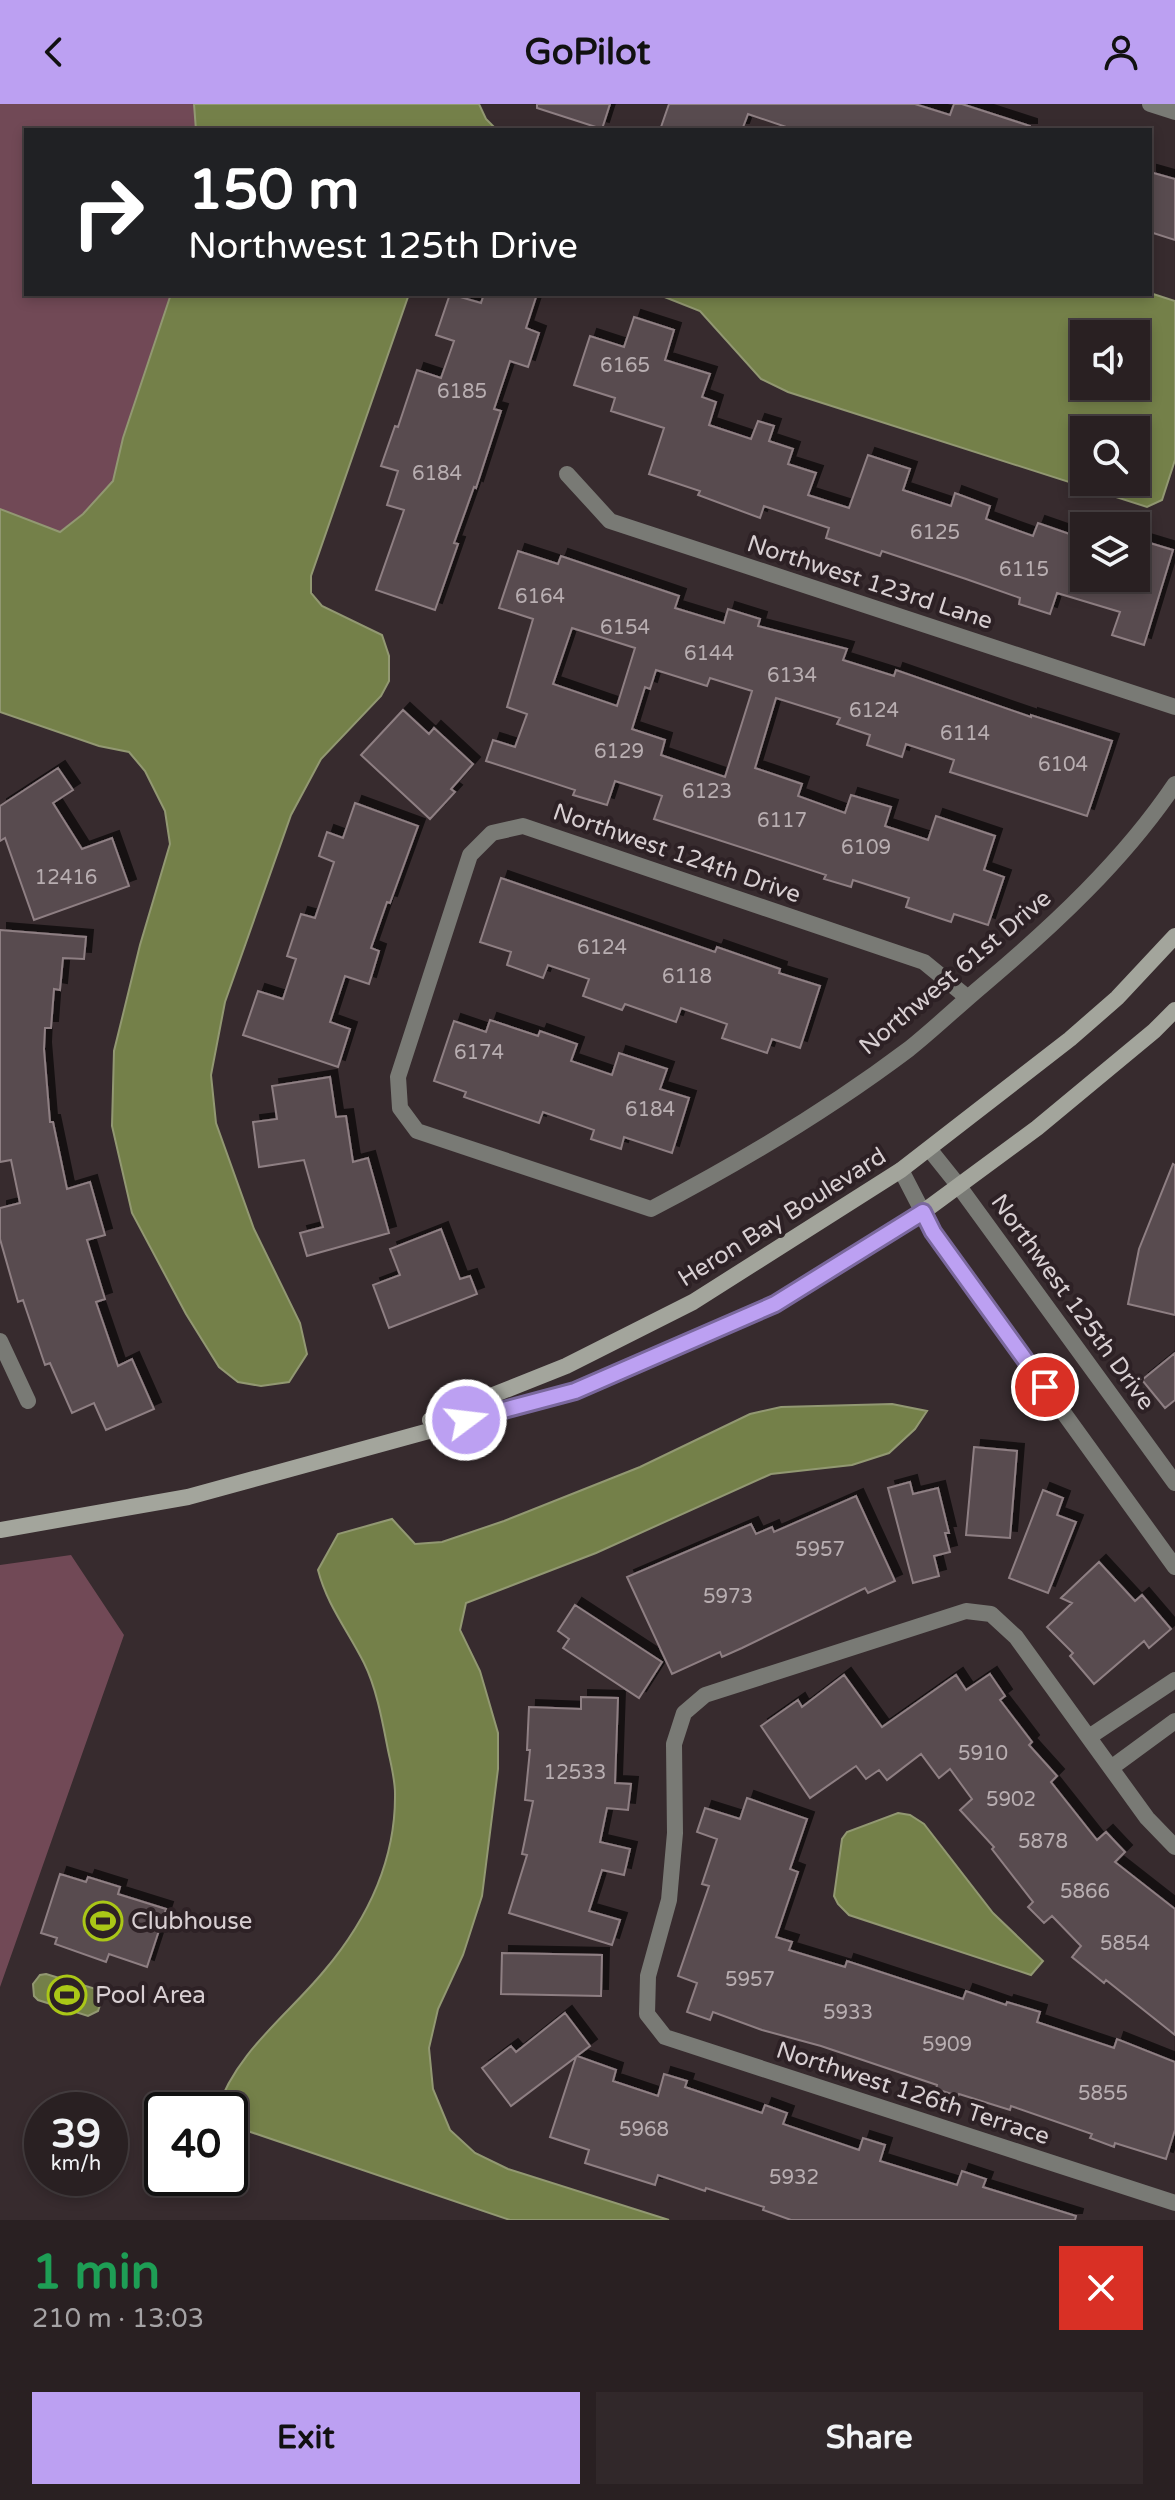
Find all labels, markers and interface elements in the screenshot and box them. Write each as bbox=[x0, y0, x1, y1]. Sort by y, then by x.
icon: back bbox=[32, 30, 76, 74]
icon: person bbox=[1099, 30, 1143, 74]
text: GoPilot bbox=[525, 31, 650, 74]
text: 150 m bbox=[188, 157, 359, 224]
icon: right bbox=[56, 160, 160, 264]
text: Northwest 125th Drive bbox=[188, 225, 578, 268]
map controls bbox=[1070, 320, 1150, 592]
button: sound bbox=[1070, 320, 1150, 400]
house number: 6165 bbox=[600, 354, 650, 378]
house number: 6185 bbox=[437, 380, 487, 404]
button: search bbox=[1070, 416, 1150, 496]
house number: 6184 bbox=[412, 462, 462, 486]
button: layers bbox=[1070, 512, 1150, 592]
house number: 6125 bbox=[910, 521, 960, 545]
street label: Northwest 123rd Lane bbox=[743, 529, 996, 636]
house number: 6115 bbox=[999, 558, 1049, 582]
house number: 6164 bbox=[515, 585, 565, 609]
house number: 6154 bbox=[600, 616, 650, 640]
house number: 6144 bbox=[684, 642, 734, 666]
house number: 6134 bbox=[767, 664, 817, 688]
house number: 6124 bbox=[849, 699, 899, 723]
house number: 6114 bbox=[940, 722, 990, 746]
house number: 6129 bbox=[594, 740, 644, 764]
house number: 6104 bbox=[1038, 753, 1088, 777]
house number: 6123 bbox=[682, 780, 732, 804]
street label: Northwest 124th Drive bbox=[549, 797, 804, 909]
house number: 6117 bbox=[757, 809, 807, 833]
house number: 6109 bbox=[841, 836, 891, 860]
house number: 12416 bbox=[35, 866, 97, 890]
street label: Northwest 61st Drive bbox=[853, 884, 1057, 1061]
house number: 6124 bbox=[577, 936, 627, 960]
house number: 6118 bbox=[662, 965, 712, 989]
house number: 6174 bbox=[454, 1041, 504, 1065]
house number: 6184 bbox=[625, 1098, 675, 1122]
street label: Heron Bay Boulevard bbox=[673, 1142, 892, 1293]
street label: Northwest 125th Drive bbox=[984, 1189, 1161, 1416]
pin bbox=[1011, 1353, 1079, 1421]
icon: arrive bbox=[1023, 1365, 1067, 1409]
position arrow bbox=[424, 1378, 508, 1462]
house number: 5957 bbox=[795, 1538, 845, 1562]
house number: 5973 bbox=[703, 1585, 753, 1609]
house number: 5910 bbox=[958, 1742, 1008, 1766]
house number: 12533 bbox=[544, 1761, 606, 1785]
house number: 5902 bbox=[986, 1788, 1036, 1812]
house number: 5878 bbox=[1018, 1830, 1068, 1854]
house number: 5866 bbox=[1060, 1880, 1110, 1904]
sports icon: Clubhouse bbox=[82, 1900, 124, 1942]
place label: Clubhouse bbox=[131, 1907, 252, 1936]
house number: 5854 bbox=[1100, 1932, 1150, 1956]
house number: 5957 bbox=[725, 1968, 775, 1992]
sports icon: Pool Area bbox=[46, 1974, 88, 2016]
place label: Pool Area bbox=[95, 1981, 206, 2010]
house number: 5933 bbox=[823, 2001, 873, 2025]
house number: 5909 bbox=[922, 2033, 972, 2057]
street label: Northwest 126th Terrace bbox=[773, 2036, 1053, 2151]
house number: 5855 bbox=[1078, 2082, 1128, 2106]
speed limit sign: 40 bbox=[144, 2092, 248, 2196]
text: 39 bbox=[51, 2110, 101, 2158]
house number: 5968 bbox=[619, 2118, 669, 2142]
text: km/h bbox=[51, 2152, 101, 2176]
house number: 5932 bbox=[769, 2166, 819, 2190]
text: 1 min bbox=[32, 2244, 160, 2302]
button: close bbox=[1059, 2246, 1143, 2330]
text: 210 m · 13:03 bbox=[32, 2303, 204, 2334]
button: Exit bbox=[32, 2392, 580, 2484]
button: Share bbox=[596, 2392, 1143, 2484]

